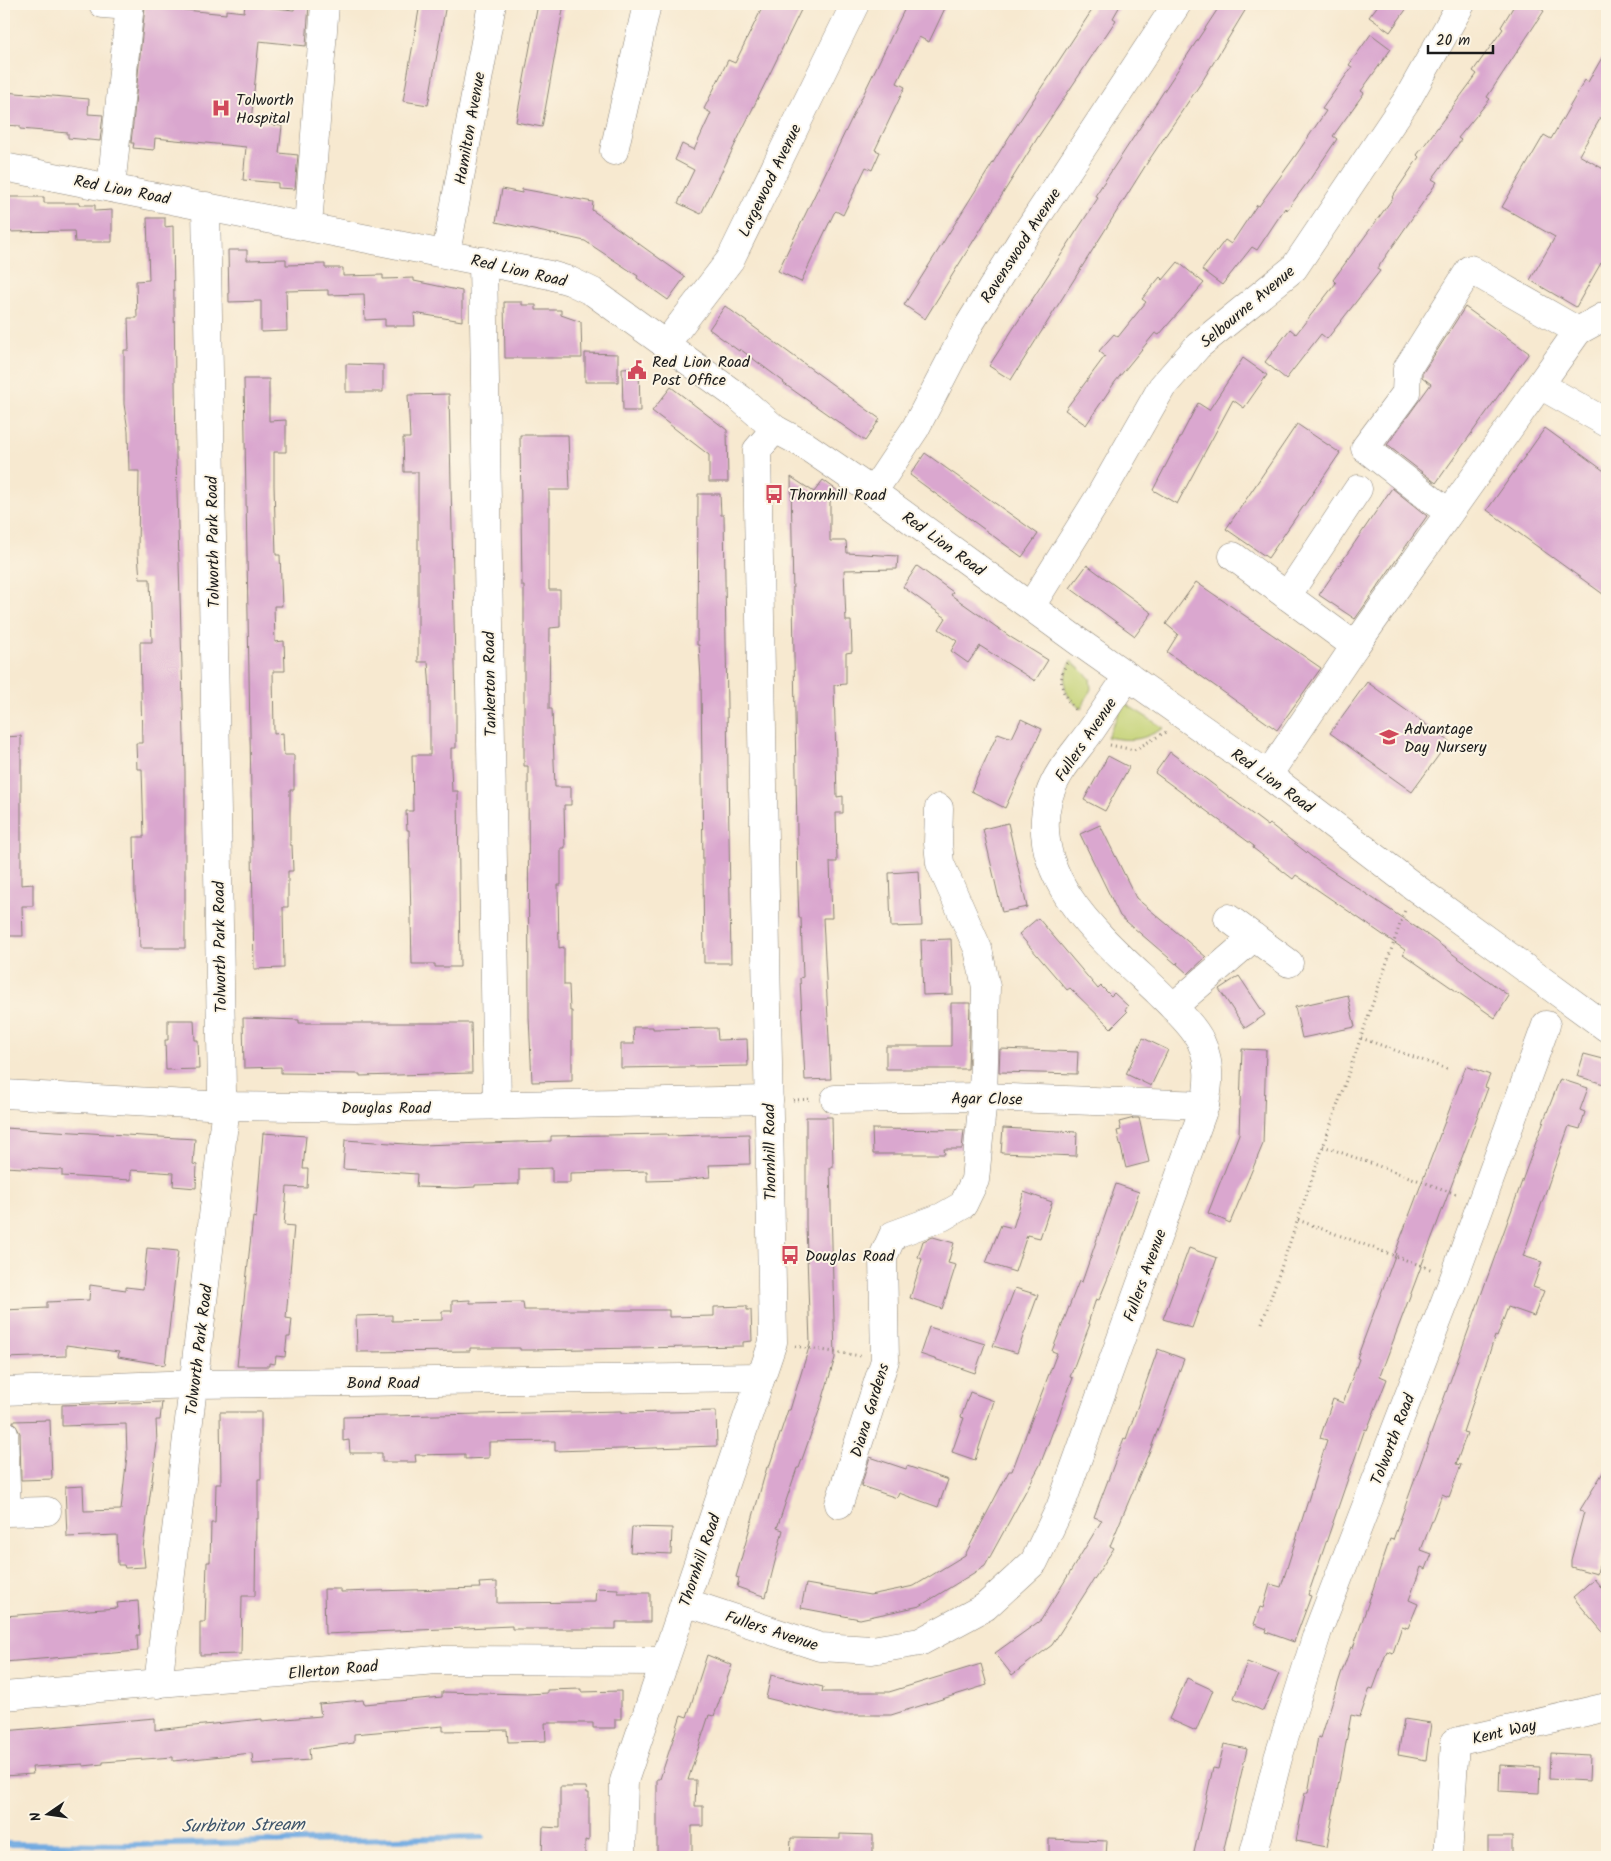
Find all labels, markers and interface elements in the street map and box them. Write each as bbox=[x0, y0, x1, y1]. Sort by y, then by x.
scale bar bbox=[1428, 22, 1494, 54]
text: 20 m bbox=[1436, 29, 1470, 53]
street label: Hamilton Avenue bbox=[448, 70, 493, 187]
place label: Tolworth Hospital bbox=[236, 88, 294, 131]
hospital icon: Tolworth Hospital bbox=[210, 97, 232, 119]
street label: Largewood Avenue bbox=[732, 120, 809, 241]
street label: Red Lion Road bbox=[71, 169, 173, 212]
street label: Ravenswood Avenue bbox=[975, 183, 1068, 308]
street label: Red Lion Road bbox=[468, 248, 570, 295]
street label: Selbourne Avenue bbox=[1195, 260, 1301, 354]
place label: Red Lion Road Post Office bbox=[652, 350, 751, 393]
public building icon: Red Lion Road Post Office bbox=[626, 359, 648, 381]
street label: Tolworth Park Road bbox=[200, 475, 227, 608]
bus stop icon: Thornhill Road bbox=[763, 483, 785, 505]
place label: Thornhill Road bbox=[789, 483, 887, 508]
street label: Red Lion Road bbox=[896, 505, 991, 584]
street label: Tankerton Road bbox=[477, 630, 504, 737]
street label: Fullers Avenue bbox=[1049, 693, 1124, 787]
place label: Advantage Day Nursery bbox=[1404, 717, 1487, 760]
school or university icon: Advantage Day Nursery bbox=[1378, 726, 1400, 748]
street label: Red Lion Road bbox=[1225, 742, 1320, 821]
street label: Tolworth Park Road bbox=[207, 880, 234, 1013]
street label: Agar Close bbox=[951, 1086, 1023, 1113]
street label: Douglas Road bbox=[341, 1096, 432, 1121]
street label: Thornhill Road bbox=[757, 1102, 784, 1201]
street label: Fullers Avenue bbox=[1117, 1226, 1174, 1325]
bus stop icon: Douglas Road bbox=[779, 1244, 801, 1266]
place label: Douglas Road bbox=[805, 1244, 896, 1269]
street label: Tolworth Park Road bbox=[179, 1282, 220, 1417]
street label: Diana Gardens bbox=[844, 1360, 897, 1461]
street label: Bond Road bbox=[347, 1371, 420, 1396]
street label: Tolworth Road bbox=[1364, 1389, 1423, 1489]
street label: Thornhill Road bbox=[673, 1510, 728, 1610]
street label: Fullers Avenue bbox=[722, 1605, 821, 1658]
street label: Ellerton Road bbox=[287, 1654, 380, 1687]
street label: Kent Way bbox=[1470, 1713, 1539, 1752]
north arrow bbox=[22, 1788, 72, 1838]
text: N bbox=[25, 1810, 48, 1823]
water label: Surbiton Stream bbox=[181, 1811, 307, 1842]

